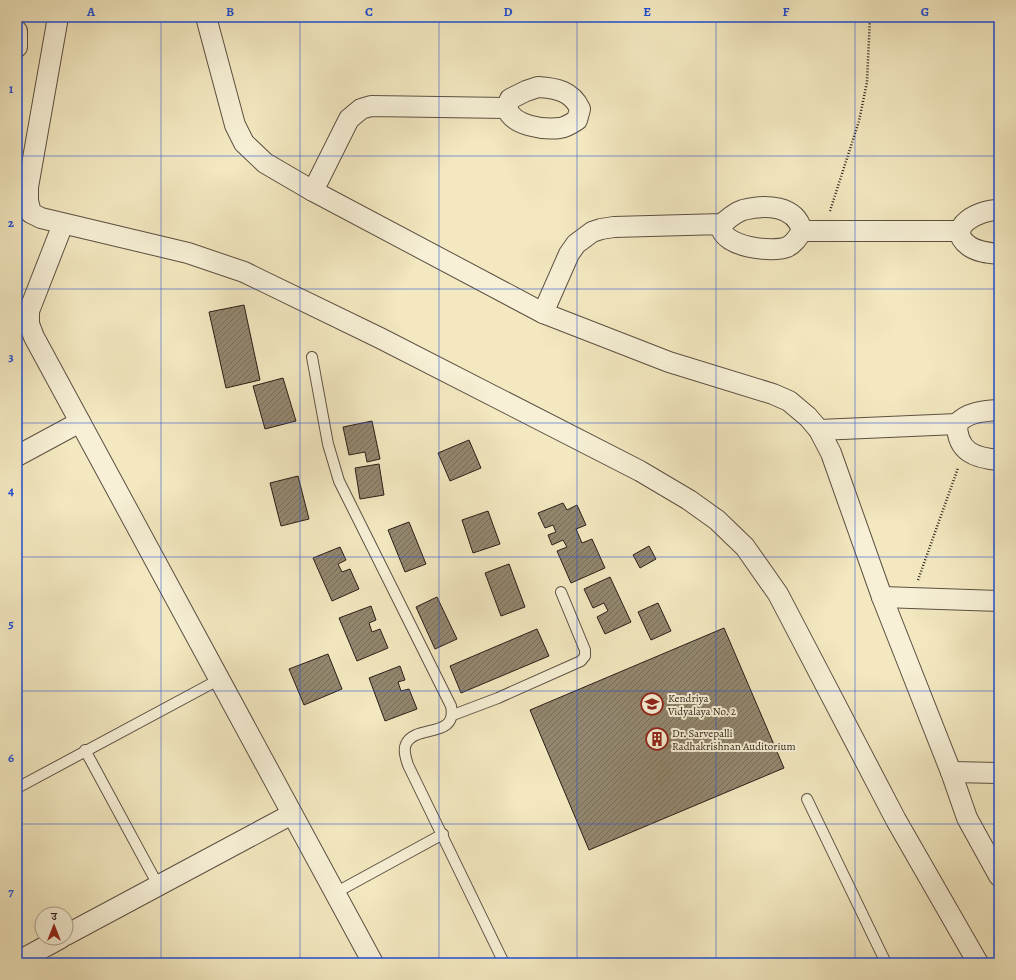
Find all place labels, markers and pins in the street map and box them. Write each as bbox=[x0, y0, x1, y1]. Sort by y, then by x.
school or university icon: Kendriya Vidyalaya No. 2 bbox=[639, 691, 665, 717]
place label: Kendriya Vidyalaya No. 2 bbox=[667, 691, 736, 719]
building icon: Dr. Sarvepalli Radhakrishnan Auditorium bbox=[644, 726, 670, 752]
place label: Dr. Sarvepalli Radhakrishnan Auditorium bbox=[672, 726, 796, 754]

